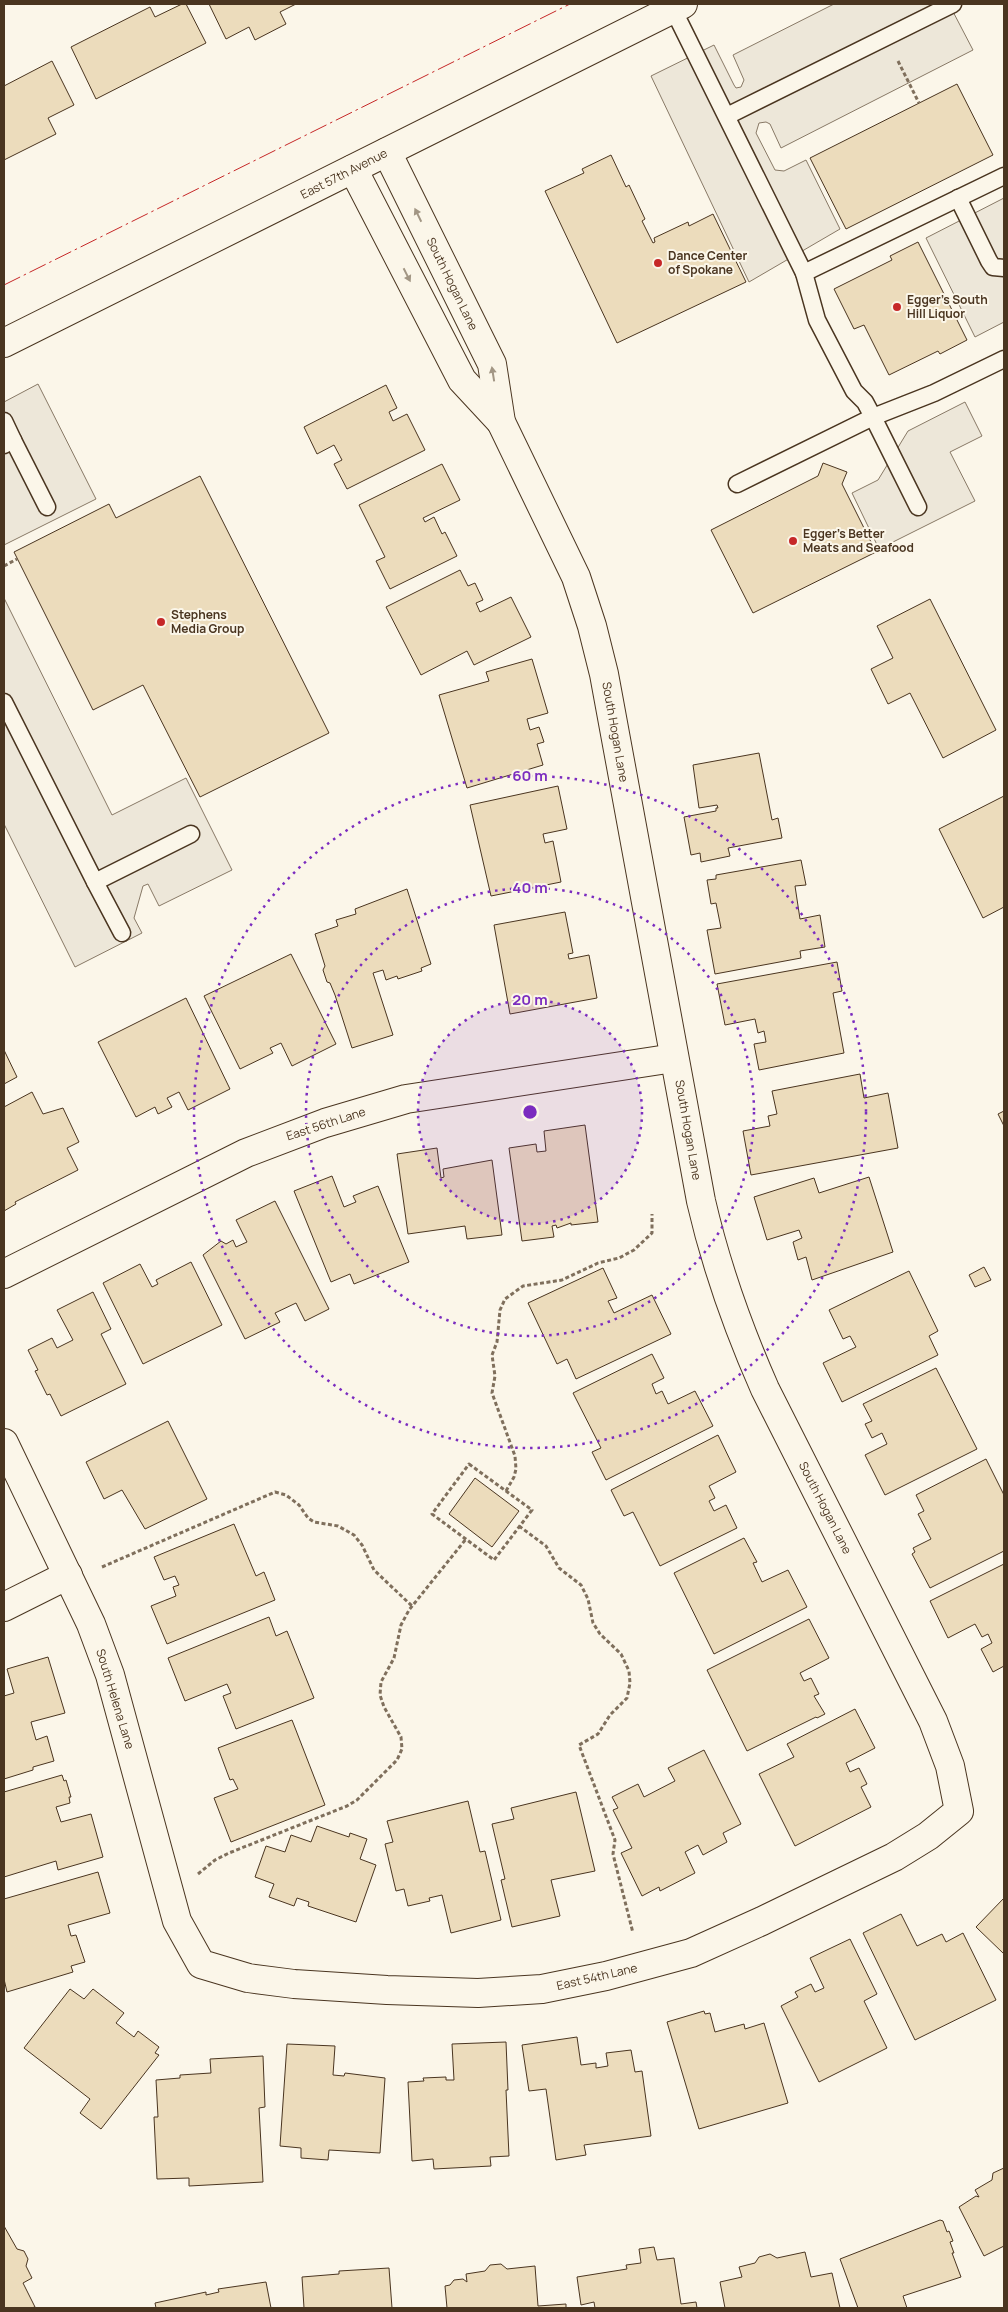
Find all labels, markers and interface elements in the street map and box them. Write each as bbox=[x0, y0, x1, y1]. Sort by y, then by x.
street label: East 57th Avenue bbox=[297, 144, 390, 203]
one-way arrow bbox=[414, 208, 422, 223]
street label: South Hogan Lane bbox=[423, 234, 482, 333]
place label: Dance Center of Spokane bbox=[668, 247, 748, 278]
marker: Dance Center of Spokane bbox=[652, 257, 664, 269]
one-way arrow bbox=[403, 268, 411, 282]
place label: Egger's South Hill Liquor bbox=[907, 291, 988, 322]
marker: Egger's South Hill Liquor bbox=[891, 301, 903, 313]
one-way arrow bbox=[489, 365, 497, 381]
place label: Egger's Better Meats and Seafood bbox=[803, 525, 914, 556]
marker: Egger's Better Meats and Seafood bbox=[787, 535, 799, 547]
place label: Stephens Media Group bbox=[171, 606, 244, 637]
marker: Stephens Media Group bbox=[155, 616, 167, 628]
street label: South Hogan Lane bbox=[598, 680, 633, 783]
text: 60 m bbox=[512, 765, 548, 786]
text: 40 m bbox=[512, 877, 548, 898]
text: 20 m bbox=[512, 989, 548, 1010]
street label: South Hogan Lane bbox=[671, 1078, 706, 1181]
street label: East 56th Lane bbox=[284, 1103, 368, 1144]
centre of rings bbox=[521, 1103, 539, 1121]
street label: South Hogan Lane bbox=[795, 1459, 856, 1557]
street label: South Helena Lane bbox=[92, 1647, 139, 1751]
street label: East 54th Lane bbox=[555, 1959, 639, 1994]

